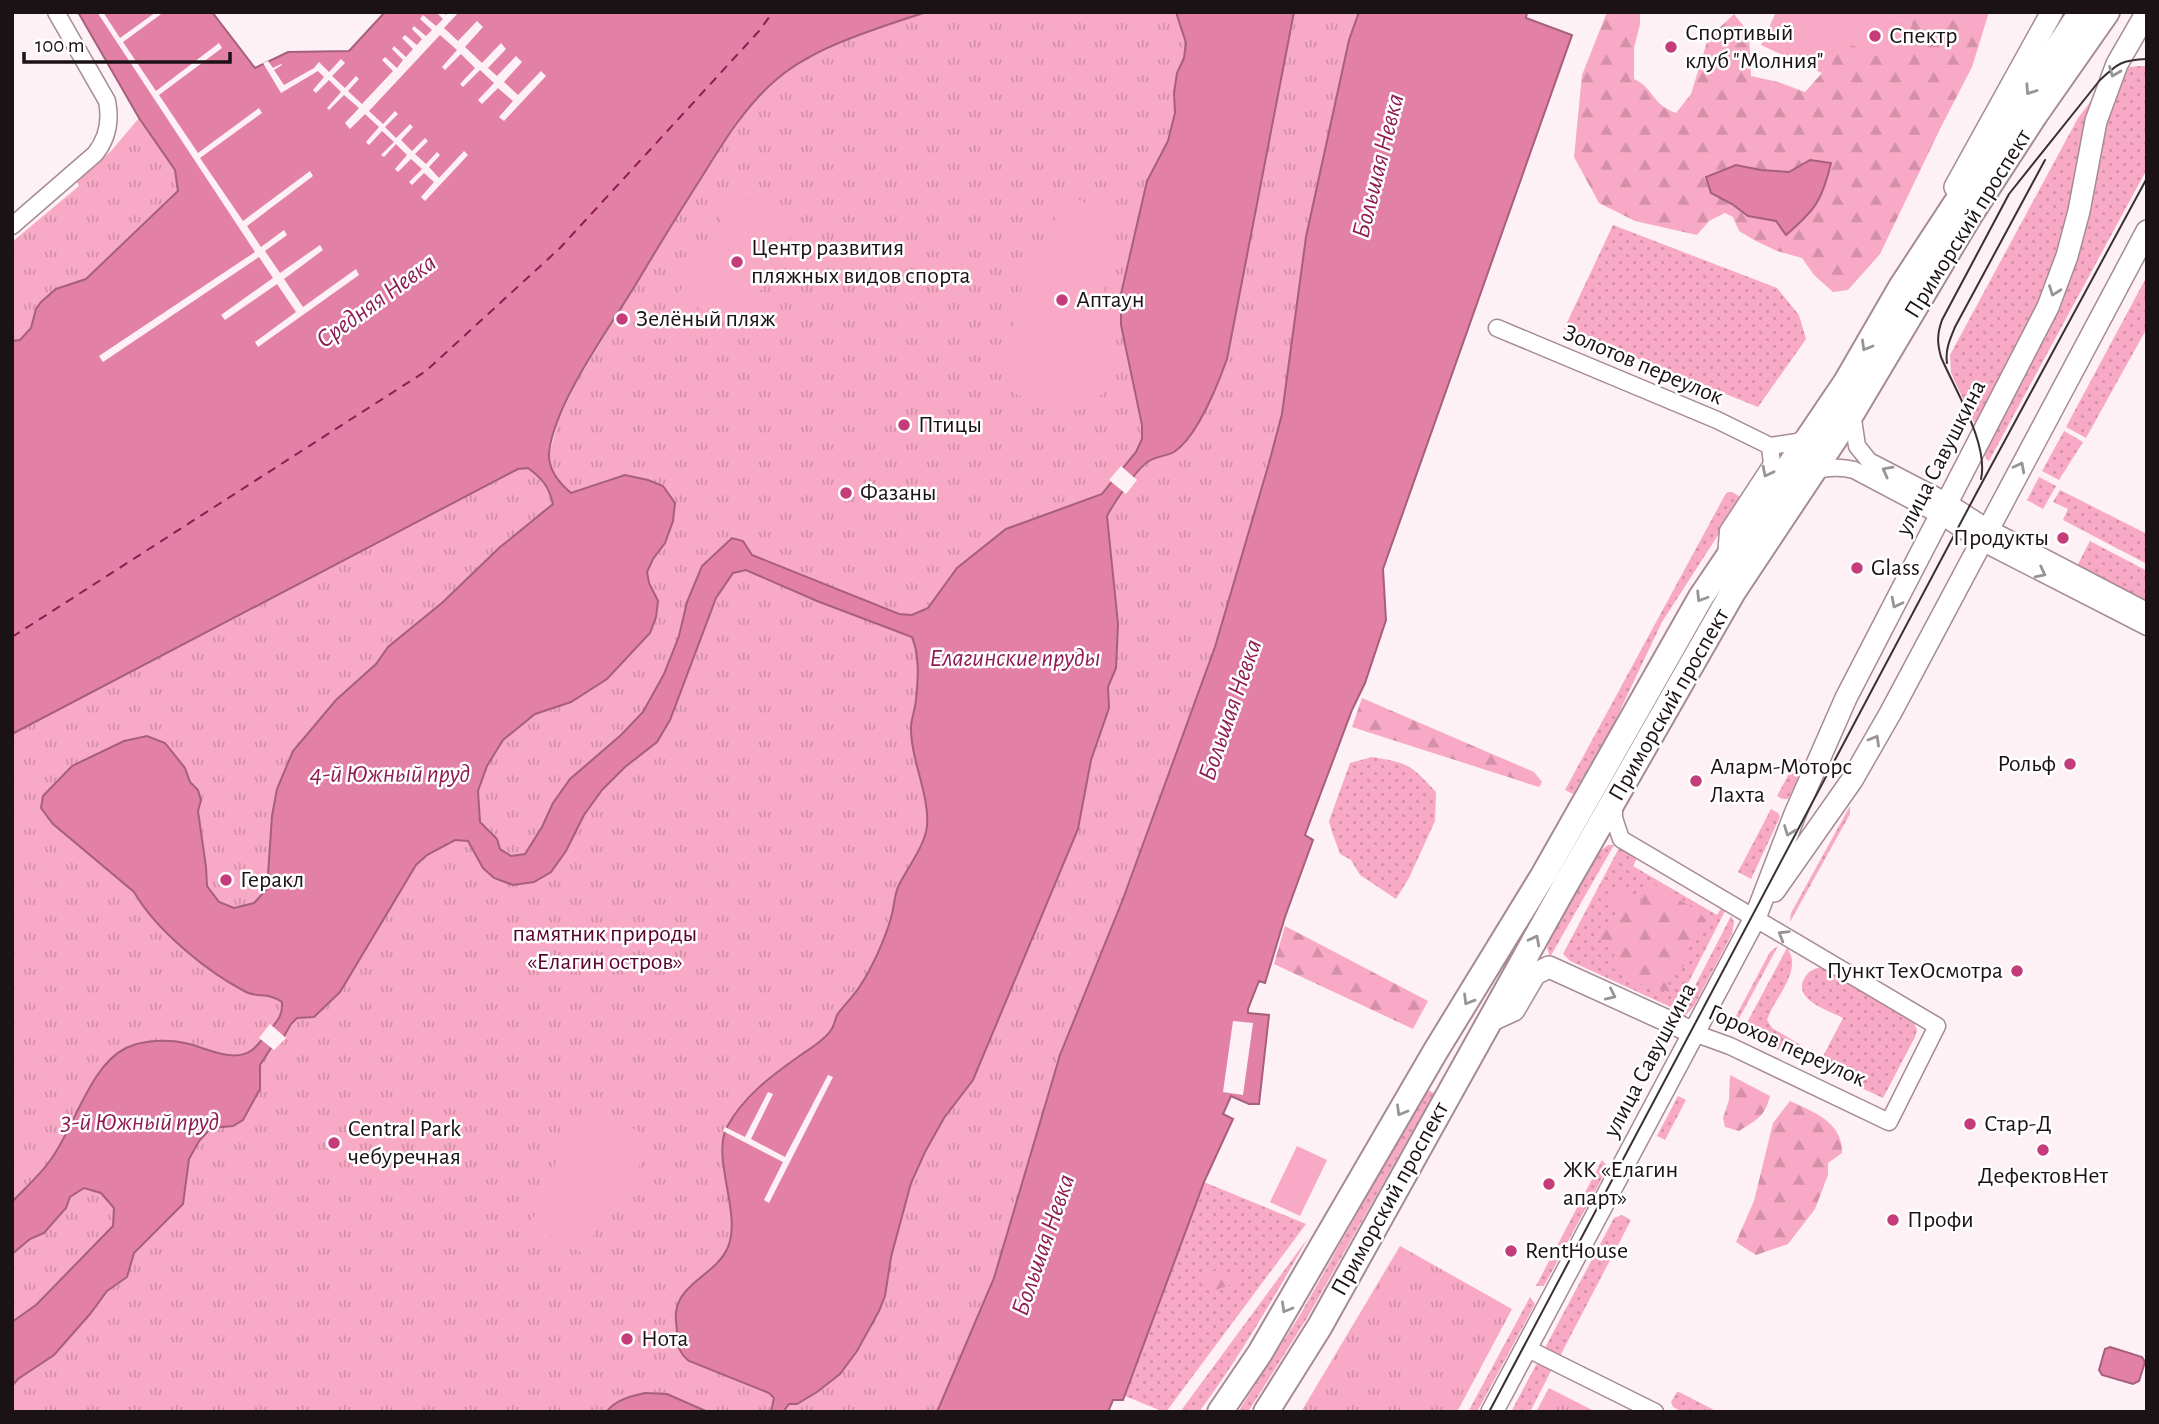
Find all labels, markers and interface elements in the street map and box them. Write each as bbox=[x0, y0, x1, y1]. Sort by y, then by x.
scale bar bbox=[24, 21, 231, 65]
place label: Спортивый клуб "Молния" bbox=[1685, 21, 1824, 73]
place label: Спектр bbox=[1889, 24, 1957, 48]
marker: Спектр bbox=[1867, 28, 1883, 44]
text: 100 m bbox=[35, 35, 85, 56]
marker: Спортивый клуб "Молния" bbox=[1663, 39, 1679, 55]
one-way arrow bbox=[2109, 66, 2123, 78]
one-way arrow bbox=[2025, 82, 2038, 95]
water label: Большая Невка bbox=[1347, 91, 1409, 241]
street label: Приморский проспект bbox=[1900, 125, 2036, 323]
place label: Центр развития пляжных видов спорта bbox=[751, 236, 971, 288]
water label: Средняя Невка bbox=[311, 249, 441, 353]
marker: Центр развития пляжных видов спорта bbox=[729, 254, 745, 270]
one-way arrow bbox=[2048, 284, 2062, 296]
place label: Аптаун bbox=[1076, 288, 1144, 312]
marker: Аптаун bbox=[1054, 292, 1070, 308]
place label: Зелёный пляж bbox=[636, 307, 776, 331]
marker: Зелёный пляж bbox=[614, 311, 630, 327]
street label: Золотов переулок bbox=[1560, 321, 1726, 409]
one-way arrow bbox=[1862, 339, 1875, 352]
street label: улица Савушкина bbox=[1891, 376, 1990, 540]
place label: Птицы bbox=[918, 413, 982, 437]
marker: Птицы bbox=[896, 417, 912, 433]
one-way arrow bbox=[2011, 462, 2025, 475]
one-way arrow bbox=[1761, 465, 1775, 477]
one-way arrow bbox=[1882, 465, 1894, 479]
place label: Фазаны bbox=[860, 481, 937, 505]
marker: Фазаны bbox=[838, 485, 854, 501]
place label: Продукты bbox=[1953, 526, 2049, 550]
marker: Продукты bbox=[2055, 530, 2071, 546]
place label: Glass bbox=[1871, 556, 1920, 580]
marker: Glass bbox=[1849, 560, 1865, 576]
one-way arrow bbox=[2034, 564, 2047, 578]
one-way arrow bbox=[1696, 590, 1709, 603]
one-way arrow bbox=[1890, 596, 1904, 608]
street label: Приморский проспект bbox=[1604, 604, 1734, 805]
water label: Большая Невка bbox=[1194, 636, 1266, 784]
water label: Елагинские пруды bbox=[929, 645, 1101, 671]
one-way arrow bbox=[1867, 734, 1880, 747]
place label: Рольф bbox=[1997, 752, 2056, 776]
place label: Аларм-Моторс Лахта bbox=[1710, 755, 1852, 807]
marker: Рольф bbox=[2062, 756, 2078, 772]
water label: 4-й Южный пруд bbox=[310, 761, 470, 787]
marker: Аларм-Моторс Лахта bbox=[1688, 773, 1704, 789]
one-way arrow bbox=[1783, 824, 1797, 836]
place label: Геракл bbox=[240, 868, 304, 892]
marker: Геракл bbox=[218, 872, 234, 888]
park label: памятник природы «Елагин остров» bbox=[513, 922, 697, 974]
one-way arrow bbox=[1777, 930, 1790, 943]
one-way arrow bbox=[1527, 935, 1541, 948]
place label: Пункт ТехОсмотра bbox=[1826, 959, 2003, 983]
marker: Пункт ТехОсмотра bbox=[2009, 963, 2025, 979]
street label: улица Савушкина bbox=[1599, 979, 1701, 1142]
one-way arrow bbox=[1604, 987, 1616, 1001]
one-way arrow bbox=[1463, 992, 1476, 1005]
street label: Горохов переулок bbox=[1705, 1000, 1869, 1092]
street label: Приморский проспект bbox=[1327, 1098, 1453, 1300]
one-way arrow bbox=[1396, 1104, 1409, 1117]
water label: 3-й Южный пруд bbox=[61, 1109, 219, 1135]
place label: Стар-Д bbox=[1984, 1112, 2052, 1136]
marker: Стар-Д bbox=[1962, 1116, 1978, 1132]
place label: Central Park чебуречная bbox=[348, 1117, 461, 1169]
marker: Central Park чебуречная bbox=[326, 1135, 342, 1151]
marker: ДефектовНет bbox=[2035, 1142, 2051, 1158]
place label: ЖК «Елагин апарт» bbox=[1563, 1158, 1678, 1210]
place label: ДефектовНет bbox=[1978, 1164, 2108, 1188]
water label: Большая Невка bbox=[1007, 1171, 1079, 1319]
marker: ЖК «Елагин апарт» bbox=[1541, 1176, 1557, 1192]
place label: Профи bbox=[1907, 1208, 1974, 1232]
marker: Профи bbox=[1885, 1212, 1901, 1228]
place label: RentHouse bbox=[1525, 1239, 1628, 1263]
marker: RentHouse bbox=[1503, 1243, 1519, 1259]
one-way arrow bbox=[1282, 1300, 1295, 1313]
place label: Нота bbox=[641, 1327, 689, 1351]
marker: Нота bbox=[619, 1331, 635, 1347]

